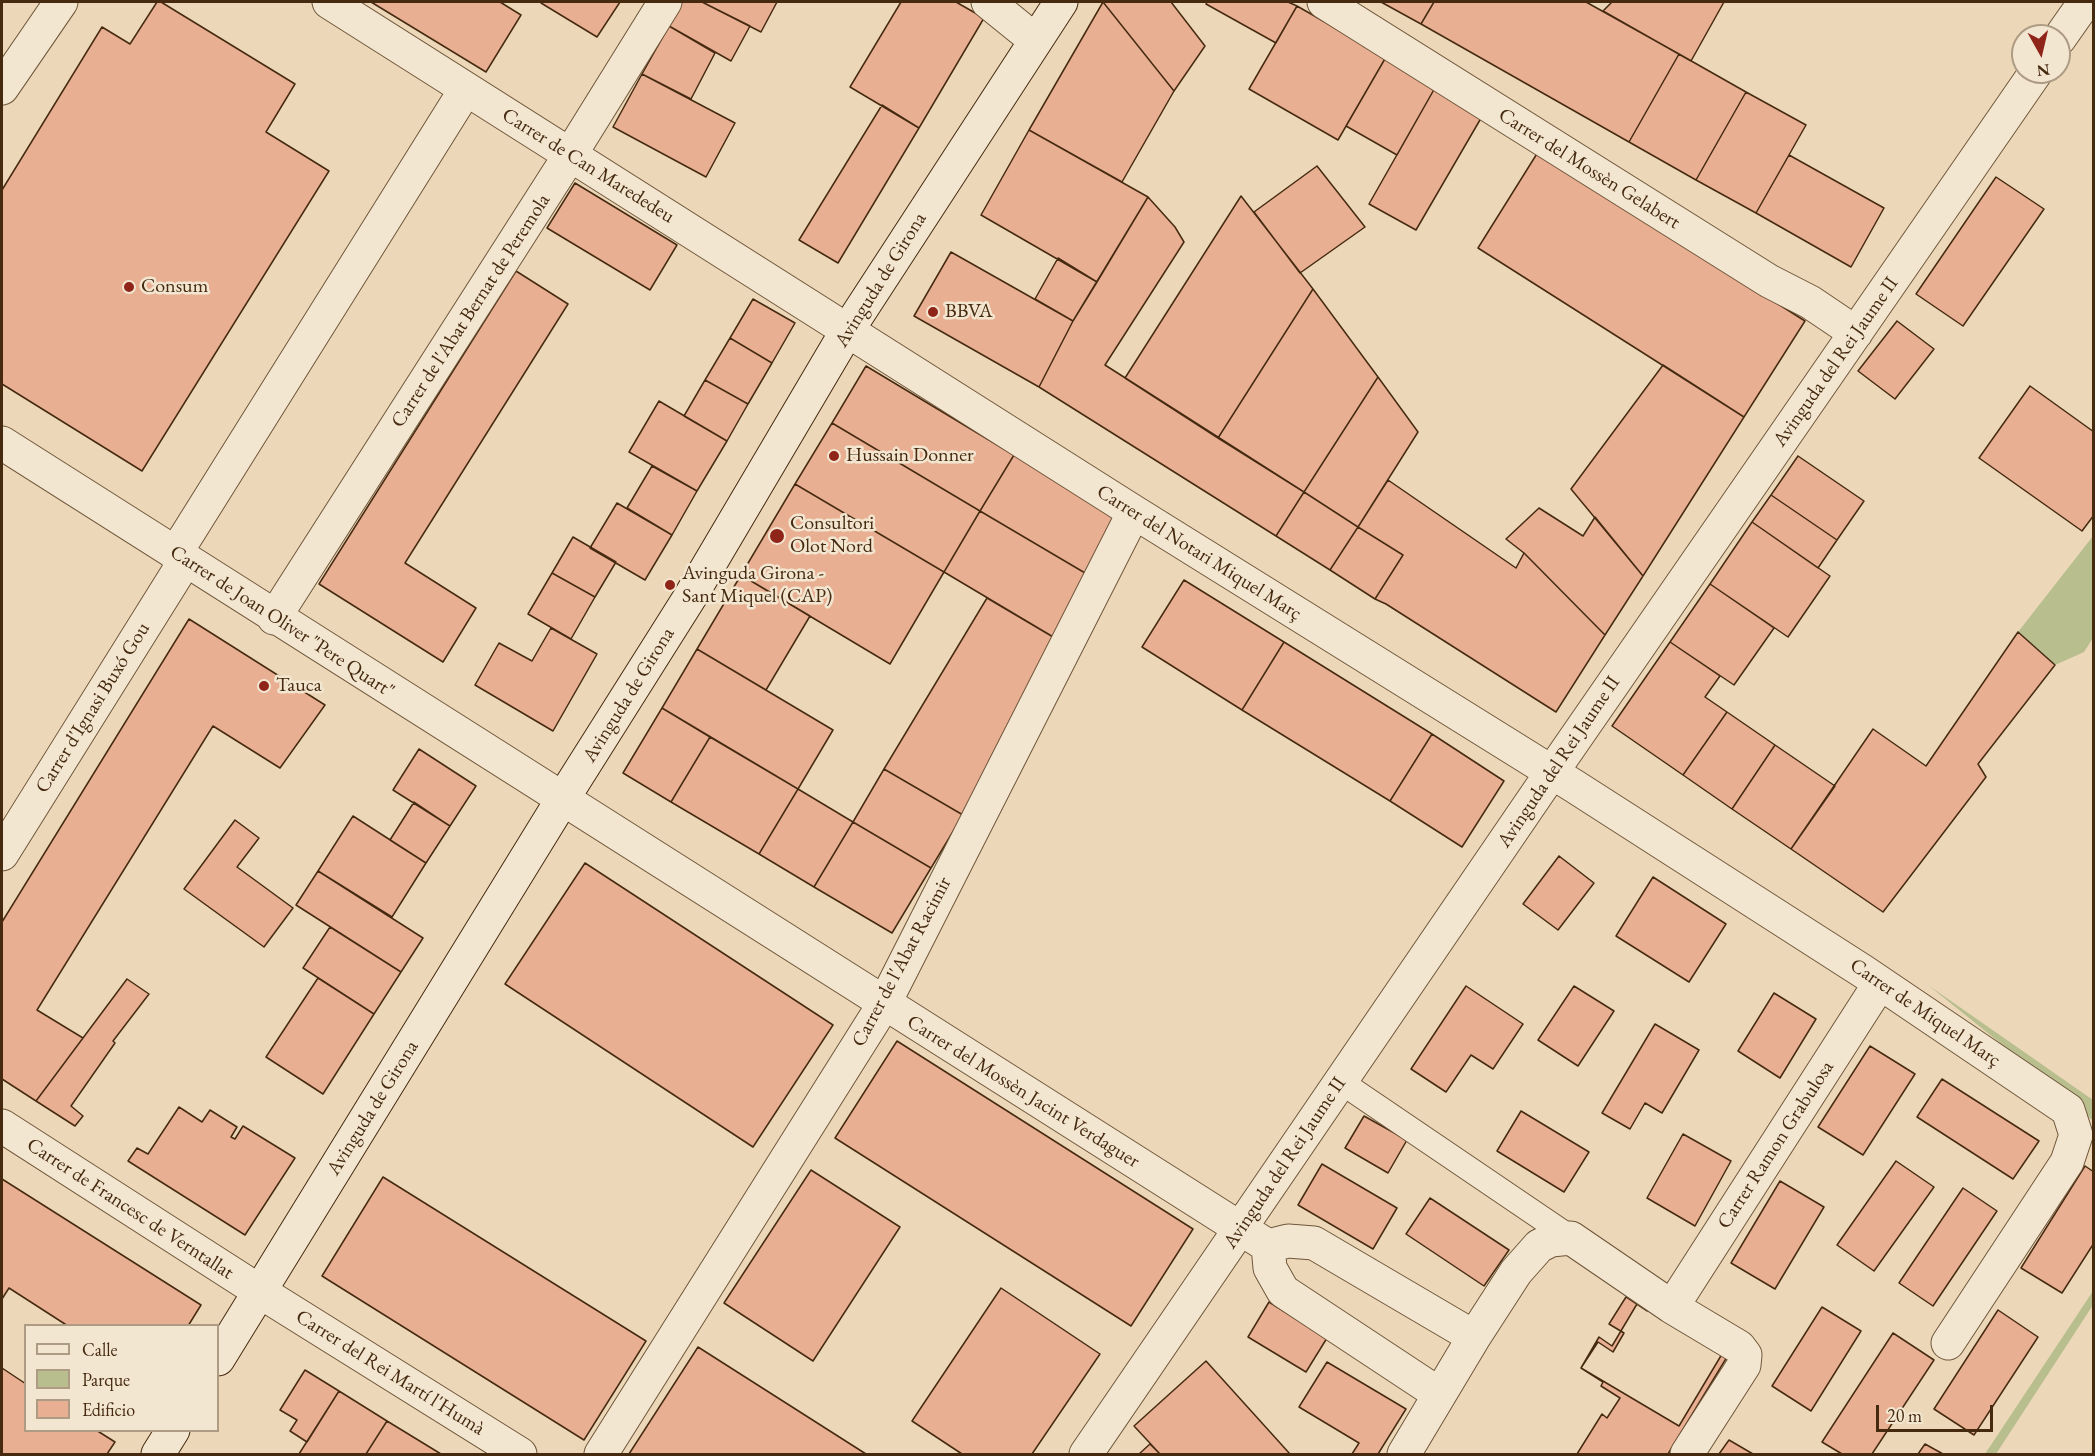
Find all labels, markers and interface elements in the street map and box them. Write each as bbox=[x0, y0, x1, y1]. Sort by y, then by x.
north arrow bbox=[2011, 24, 2071, 84]
text: N bbox=[2035, 59, 2051, 82]
street label: Carrer de Can Marededeu bbox=[497, 103, 679, 229]
street label: Carrer del Mossèn Gelabert bbox=[1494, 103, 1684, 235]
street label: Carrer de l'Abat Bernat de Peremola bbox=[386, 190, 556, 432]
street label: Avinguda de Girona bbox=[830, 208, 932, 352]
street label: Avinguda del Rei Jaume II bbox=[1768, 272, 1904, 452]
place label: Consum bbox=[141, 275, 208, 299]
marker: Consum bbox=[122, 280, 136, 294]
place label: BBVA bbox=[945, 300, 993, 324]
marker: BBVA bbox=[926, 305, 940, 319]
place label: Hussain Donner bbox=[846, 444, 974, 468]
marker: Hussain Donner bbox=[827, 449, 841, 463]
street label: Carrer del Notari Miquel Març bbox=[1092, 480, 1306, 626]
place label: Consultori Olot Nord bbox=[790, 512, 874, 559]
marker: Consultori Olot Nord bbox=[768, 527, 786, 545]
street label: Carrer de Joan Oliver "Pere Quart" bbox=[165, 540, 399, 704]
place label: Avinguda Girona - Sant Miquel (CAP) bbox=[682, 562, 832, 609]
marker: Avinguda Girona - Sant Miquel (CAP) bbox=[663, 578, 677, 592]
street label: Carrer d'Ignasi Buxó Gou bbox=[31, 618, 155, 798]
street label: Avinguda de Girona bbox=[578, 623, 680, 767]
street label: Avinguda del Rei Jaume II bbox=[1493, 672, 1625, 852]
place label: Tauca bbox=[276, 674, 322, 698]
marker: Tauca bbox=[257, 679, 271, 693]
street label: Carrer de l'Abat Racimir bbox=[847, 873, 957, 1051]
street label: Carrer de Miquel Març bbox=[1845, 954, 2005, 1072]
street label: Carrer del Mossèn Jacint Verdaguer bbox=[902, 1010, 1144, 1174]
street label: Avinguda de Girona bbox=[322, 1036, 424, 1180]
street label: Carrer Ramon Grabulosa bbox=[1713, 1056, 1839, 1234]
street label: Avinguda del Rei Jaume II bbox=[1219, 1073, 1351, 1253]
street label: Carrer de Francesc de Verntallat bbox=[22, 1133, 238, 1285]
street label: Carrer del Rei Martí l'Humà bbox=[291, 1305, 489, 1441]
legend bbox=[24, 1324, 219, 1432]
text: Calle bbox=[82, 1338, 118, 1361]
text: Parque bbox=[82, 1368, 130, 1391]
scale bar bbox=[1879, 1393, 1996, 1431]
text: Edificio bbox=[82, 1398, 135, 1421]
text: 20 m bbox=[1887, 1404, 1922, 1427]

